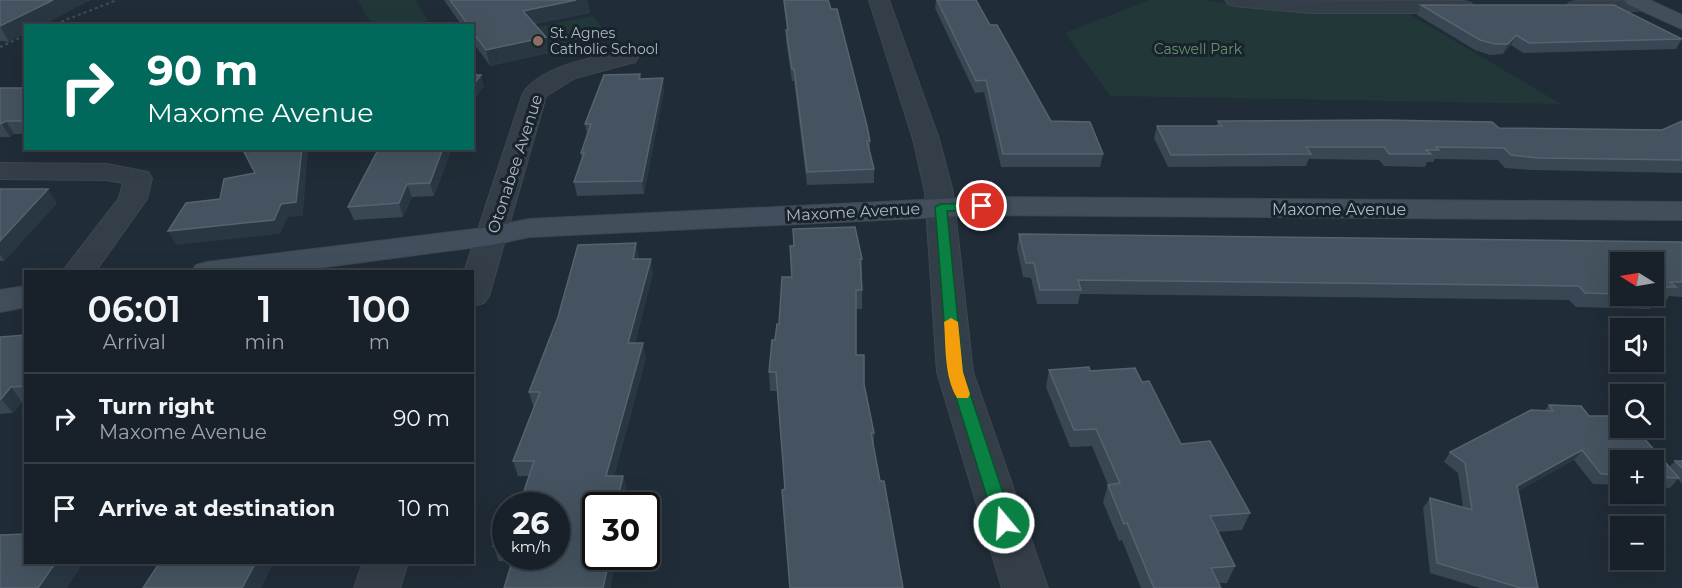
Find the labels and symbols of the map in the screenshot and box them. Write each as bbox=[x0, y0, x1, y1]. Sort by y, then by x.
place label: St. Agnes Catholic School bbox=[550, 24, 658, 58]
marker: St. Agnes Catholic School bbox=[531, 34, 545, 48]
park label: Caswell Park bbox=[1154, 40, 1243, 58]
street label: Otonabee Avenue bbox=[484, 92, 546, 236]
pin bbox=[956, 180, 1007, 231]
street label: Maxome Avenue bbox=[785, 199, 921, 225]
street label: Maxome Avenue bbox=[1272, 200, 1406, 219]
north arrow bbox=[1610, 252, 1664, 306]
position arrow bbox=[972, 491, 1036, 555]
speed limit sign: 30 bbox=[582, 492, 660, 570]

